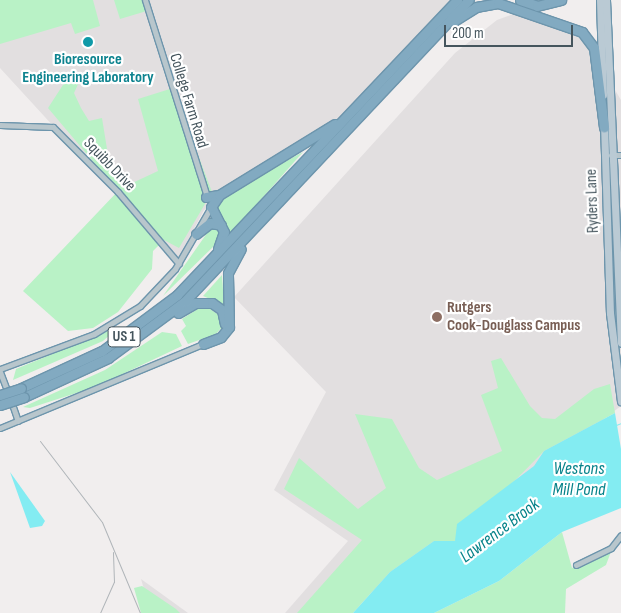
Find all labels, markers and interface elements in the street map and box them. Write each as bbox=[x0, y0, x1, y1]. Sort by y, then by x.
scale bar bbox=[446, 15, 575, 47]
text: 200 m bbox=[452, 24, 484, 43]
marker: Bioresource Engineering Laboratory bbox=[82, 36, 94, 48]
place label: Bioresource Engineering Laboratory bbox=[22, 50, 154, 88]
street label: College Farm Road bbox=[165, 51, 211, 151]
street label: Squibb Drive bbox=[79, 134, 139, 196]
street label: Ryders Lane bbox=[582, 169, 604, 233]
place label: Rutgers Cook-Douglass Campus bbox=[447, 298, 580, 336]
marker: Rutgers Cook-Douglass Campus bbox=[431, 311, 443, 323]
road number: US 1 bbox=[106, 324, 142, 350]
water label: Westons Mill Pond bbox=[553, 459, 605, 502]
water label: Lawrence Brook bbox=[456, 494, 544, 568]

